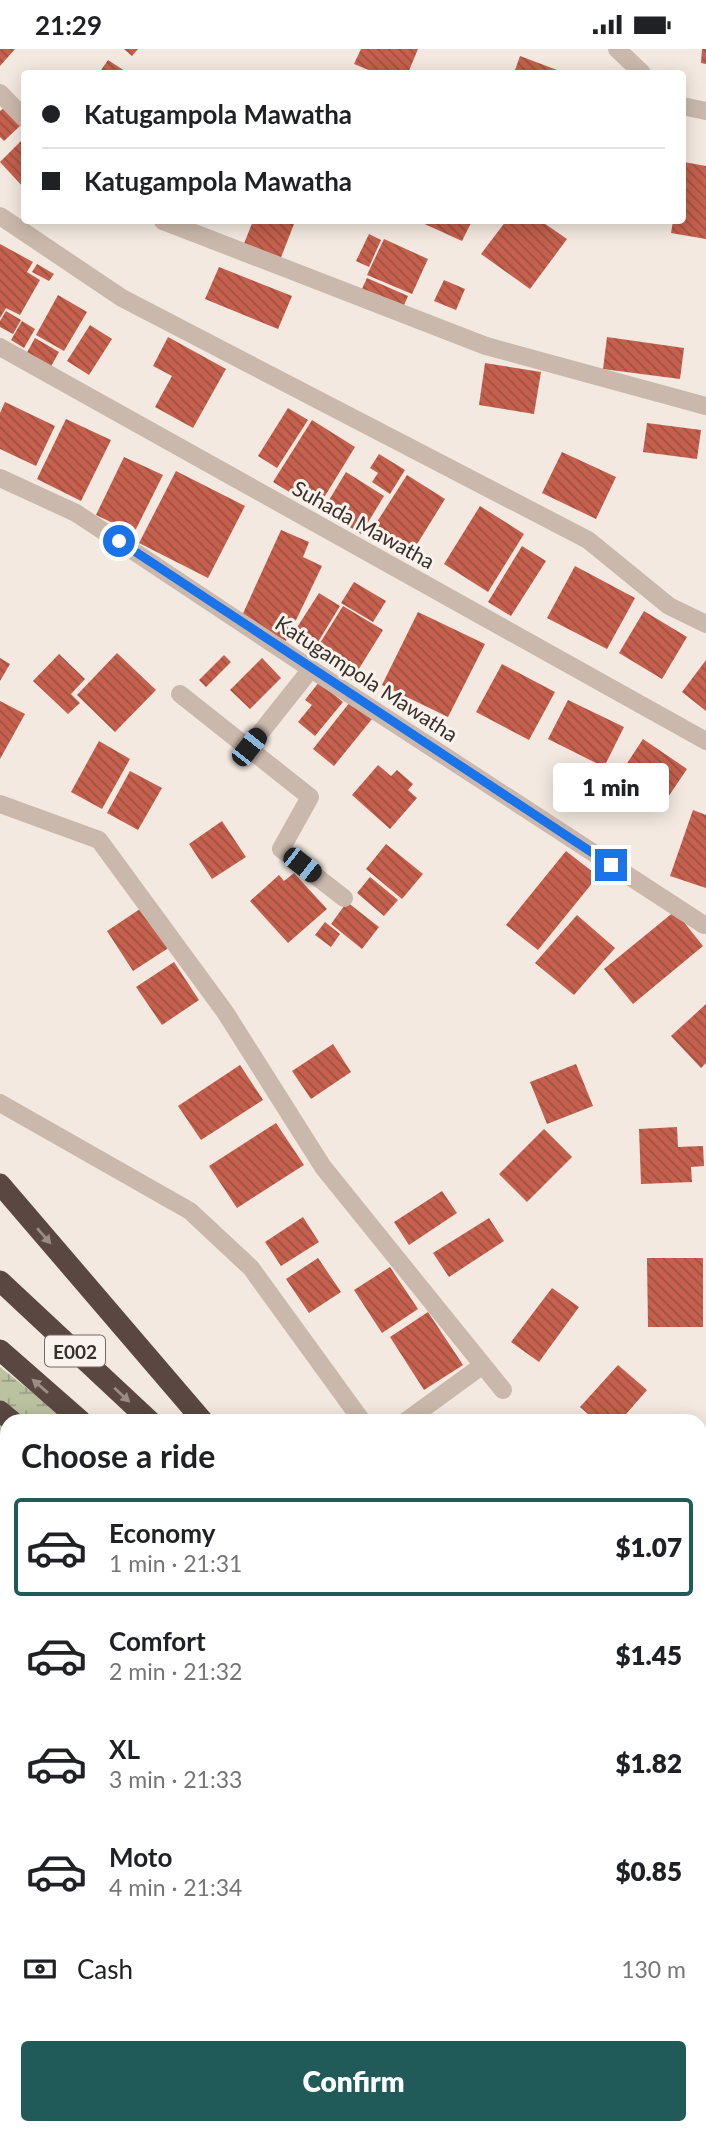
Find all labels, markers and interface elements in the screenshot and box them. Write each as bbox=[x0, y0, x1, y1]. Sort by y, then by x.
text: 21:29 bbox=[35, 9, 102, 41]
text: Katugampola Mawatha bbox=[84, 98, 352, 130]
text: Katugampola Mawatha bbox=[84, 165, 352, 197]
street label: Suhada Mawatha bbox=[289, 475, 439, 573]
route start bbox=[103, 525, 135, 557]
street label: Katugampola Mawatha bbox=[271, 610, 463, 746]
car bbox=[228, 724, 271, 770]
callout: 1 min bbox=[553, 763, 669, 813]
text: 1 min bbox=[582, 773, 640, 801]
car bbox=[279, 844, 326, 886]
route end bbox=[595, 849, 627, 881]
one-way arrow bbox=[36, 1227, 52, 1245]
road number: E002 bbox=[45, 1335, 105, 1367]
one-way arrow bbox=[31, 1378, 49, 1394]
one-way arrow bbox=[113, 1386, 130, 1402]
text: Choose a ride bbox=[21, 1436, 215, 1475]
icon: car bbox=[25, 1516, 88, 1579]
text: Economy bbox=[109, 1517, 215, 1549]
text: $1.07 bbox=[615, 1531, 682, 1563]
text: 1 min · 21:31 bbox=[109, 1549, 242, 1577]
icon: car bbox=[25, 1624, 88, 1687]
text: Comfort bbox=[109, 1625, 206, 1657]
text: $1.45 bbox=[615, 1639, 682, 1671]
text: 2 min · 21:32 bbox=[109, 1657, 242, 1685]
icon: car bbox=[25, 1732, 88, 1795]
text: XL bbox=[109, 1733, 140, 1765]
text: $1.82 bbox=[615, 1747, 682, 1779]
text: 3 min · 21:33 bbox=[109, 1765, 242, 1793]
icon: car bbox=[25, 1840, 88, 1903]
text: Moto bbox=[109, 1841, 172, 1873]
text: $0.85 bbox=[615, 1855, 682, 1887]
text: 4 min · 21:34 bbox=[109, 1873, 242, 1901]
icon: cash bbox=[21, 1950, 59, 1988]
text: Cash bbox=[77, 1953, 133, 1985]
text: 130 m bbox=[621, 1955, 686, 1983]
button: Confirm bbox=[21, 2041, 686, 2121]

